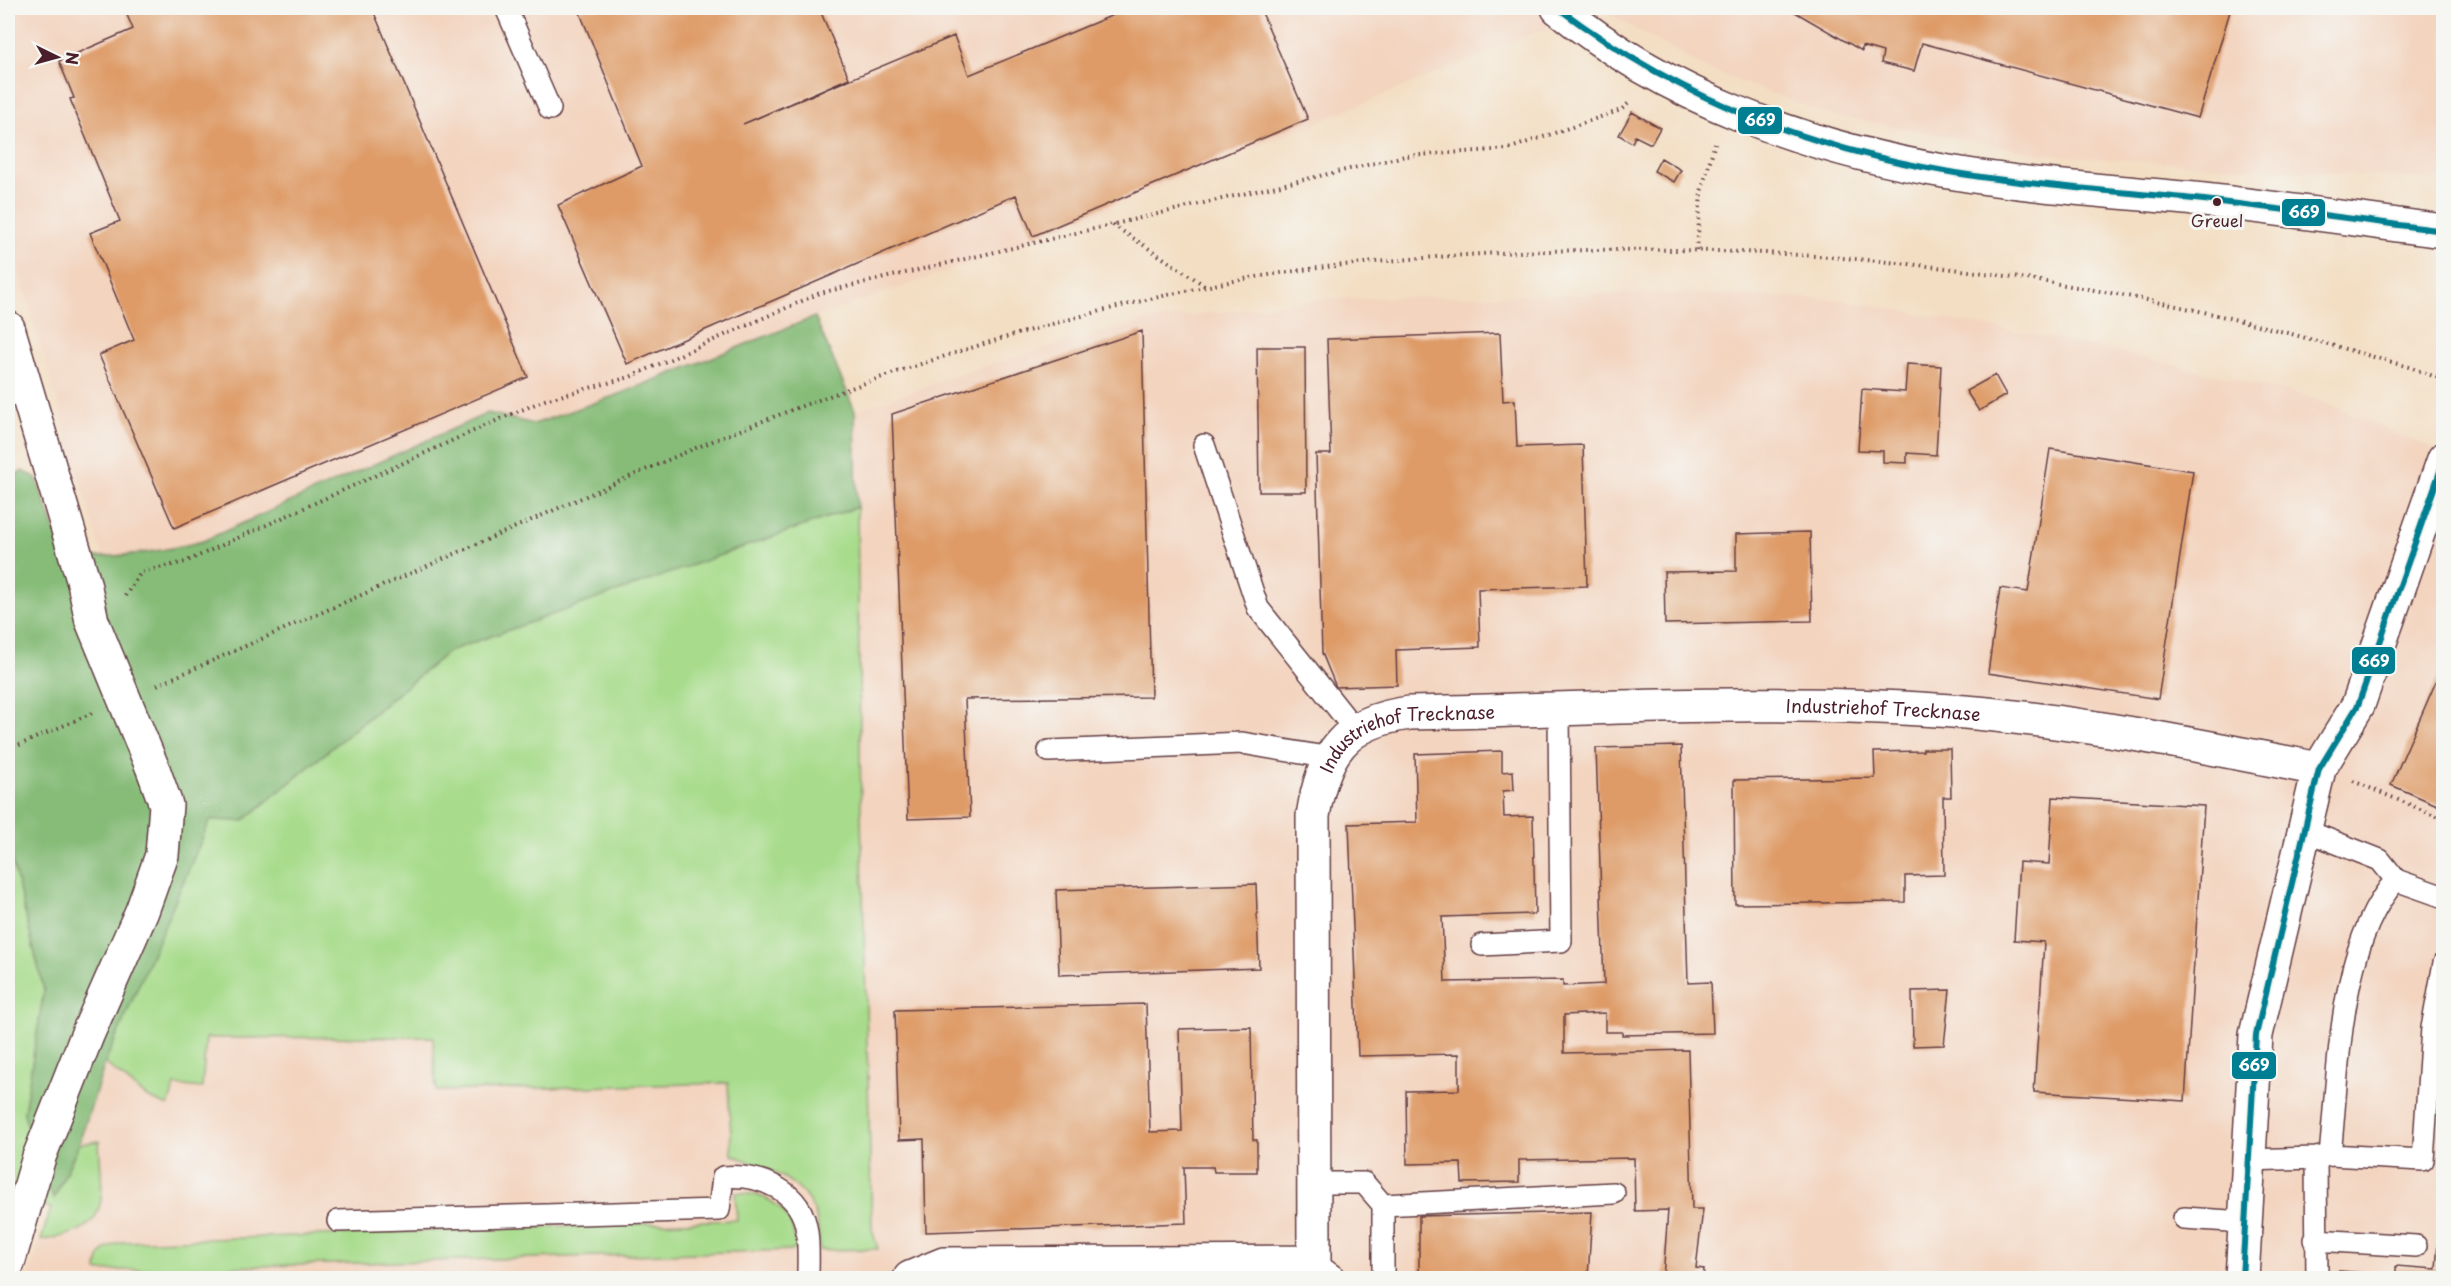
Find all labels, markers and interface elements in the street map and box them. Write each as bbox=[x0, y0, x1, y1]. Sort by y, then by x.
north arrow bbox=[27, 27, 87, 87]
text: N bbox=[60, 51, 85, 66]
line badge: 669 bbox=[1737, 106, 1783, 135]
text: 669 bbox=[1745, 107, 1775, 131]
marker: Greuel bbox=[2211, 196, 2223, 208]
line badge: 669 bbox=[2281, 198, 2326, 227]
text: 669 bbox=[2289, 199, 2319, 223]
place label: Greuel bbox=[2191, 208, 2243, 232]
line badge: 669 bbox=[2351, 646, 2396, 675]
text: 669 bbox=[2359, 648, 2389, 672]
street label: Industriehof Trecknase bbox=[1785, 691, 1982, 727]
street label: Industriehof Trecknase bbox=[1312, 697, 1495, 777]
line badge: 669 bbox=[2231, 1051, 2277, 1080]
text: 669 bbox=[2239, 1052, 2269, 1076]

